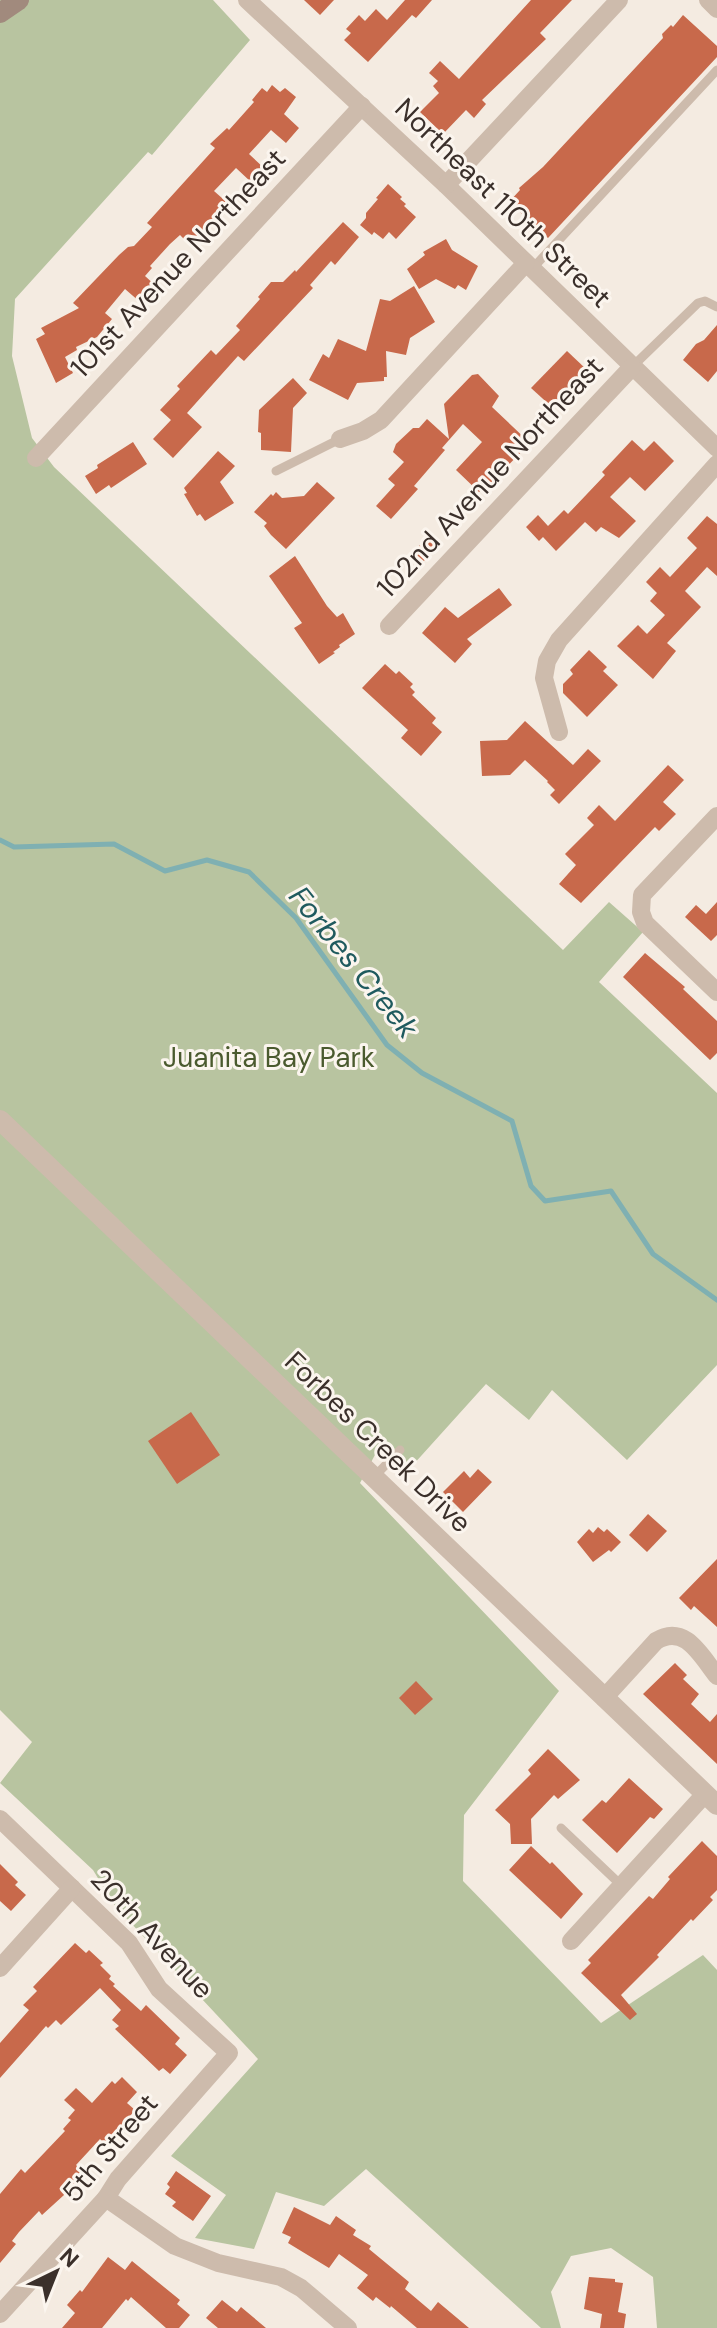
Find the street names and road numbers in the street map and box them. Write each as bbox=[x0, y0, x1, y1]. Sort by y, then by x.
street label: Northeast 110th Street bbox=[387, 90, 619, 316]
street label: 101st Avenue Northeast bbox=[62, 141, 294, 385]
street label: 102nd Avenue Northeast bbox=[369, 349, 611, 605]
street label: Forbes Creek Drive bbox=[277, 1343, 479, 1541]
street label: 20th Avenue bbox=[82, 1861, 222, 2007]
street label: 5th Street bbox=[54, 2086, 166, 2210]

